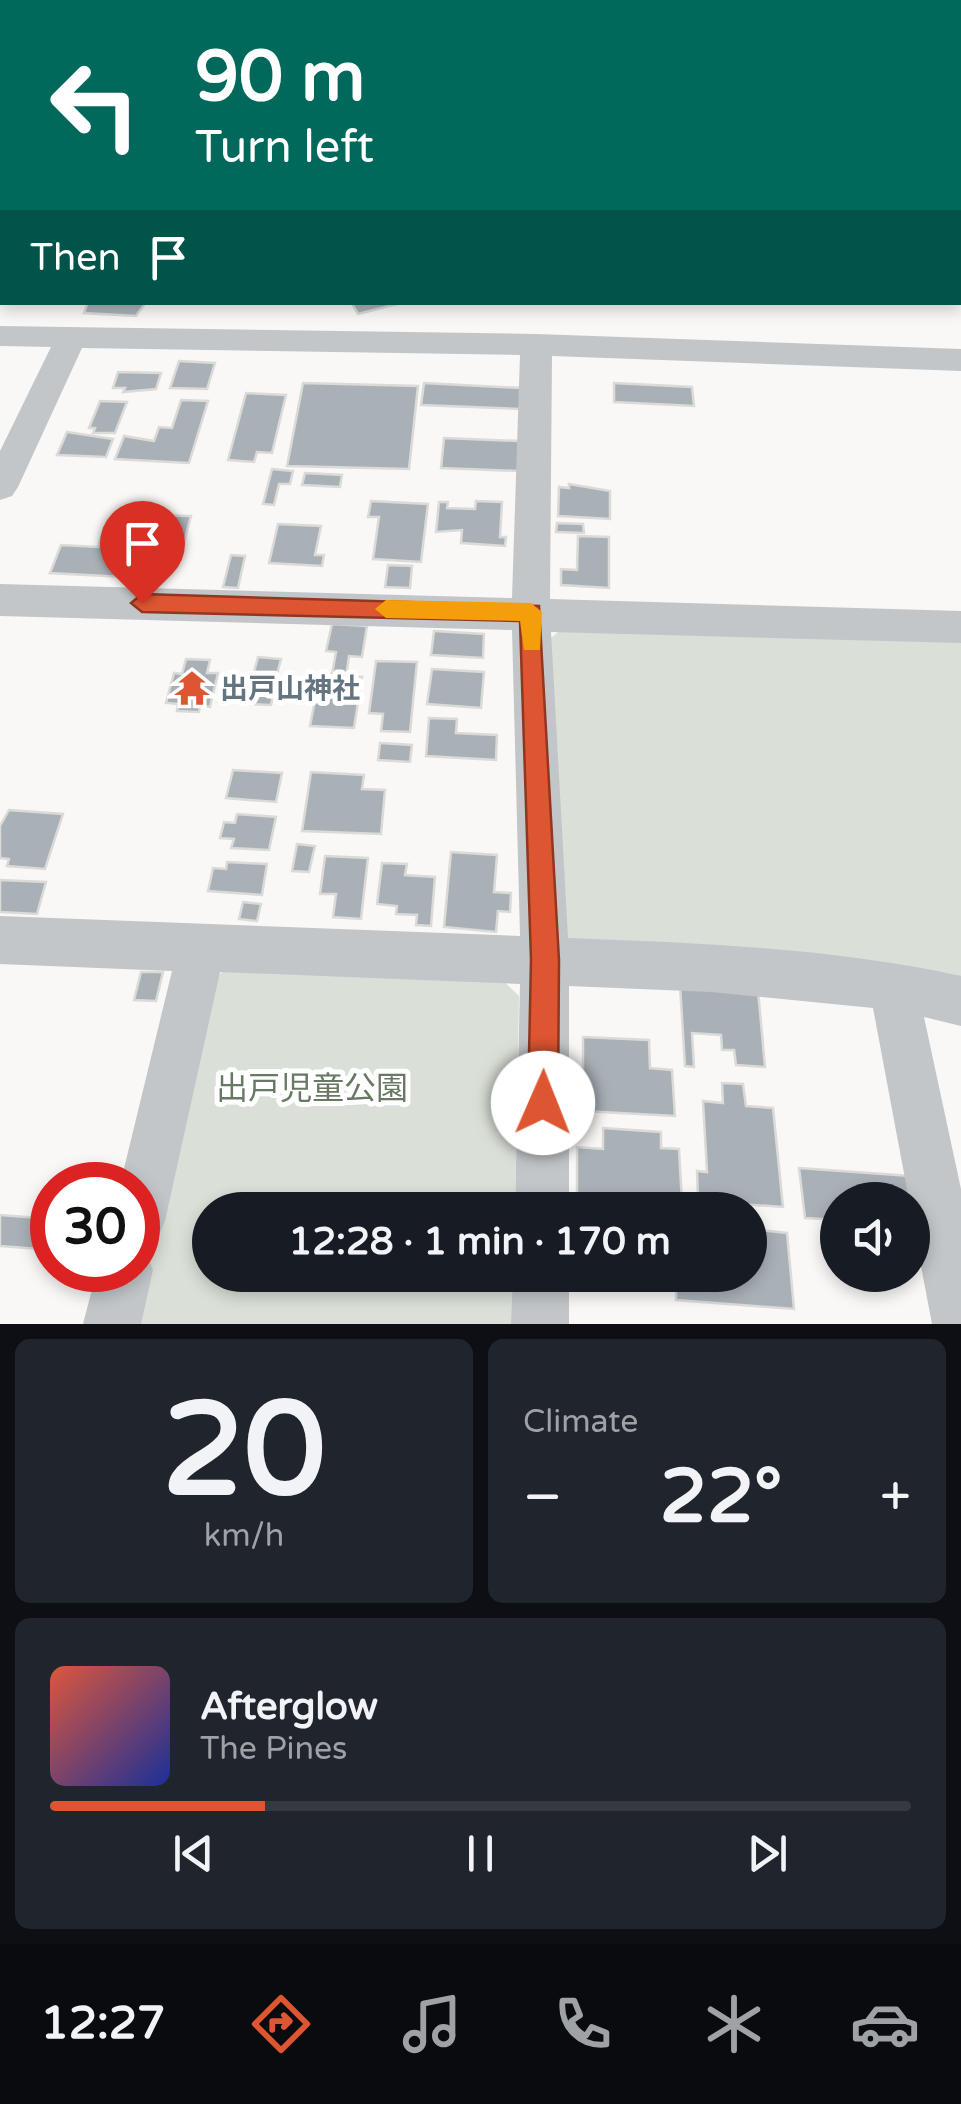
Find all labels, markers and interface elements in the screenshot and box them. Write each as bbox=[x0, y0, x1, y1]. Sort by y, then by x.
text: 90 m bbox=[195, 36, 365, 120]
icon: left bbox=[30, 40, 160, 170]
text: Turn left bbox=[195, 121, 374, 175]
icon: arrive bbox=[141, 230, 196, 285]
text: Then bbox=[30, 235, 121, 281]
pin bbox=[100, 501, 185, 604]
icon: arrive bbox=[115, 516, 170, 571]
temple icon: 出戸山神社 bbox=[173, 669, 211, 707]
place label: 出戸山神社 bbox=[220, 672, 360, 706]
position arrow bbox=[491, 1051, 595, 1155]
park label: 出戸児童公園 bbox=[216, 1070, 408, 1108]
speed limit sign: 30 bbox=[30, 1162, 160, 1292]
map controls bbox=[820, 1182, 930, 1292]
button: sound bbox=[820, 1182, 930, 1292]
text: 12:28 · 1 min · 170 m bbox=[288, 1219, 671, 1265]
text: 20 bbox=[162, 1374, 326, 1530]
text: Climate bbox=[523, 1403, 638, 1441]
text: 22° bbox=[660, 1452, 782, 1542]
text: − bbox=[523, 1465, 562, 1531]
text: + bbox=[880, 1465, 911, 1531]
text: km/h bbox=[204, 1517, 284, 1555]
text: Afterglow bbox=[200, 1684, 378, 1730]
text: The Pines bbox=[200, 1730, 347, 1768]
icon: previous bbox=[166, 1826, 221, 1881]
icon: pause bbox=[453, 1826, 508, 1881]
icon: next bbox=[740, 1826, 795, 1881]
icon: directions bbox=[246, 1989, 316, 2059]
icon: music bbox=[397, 1989, 467, 2059]
icon: phone bbox=[548, 1989, 618, 2059]
icon: climate bbox=[699, 1989, 769, 2059]
icon: car bbox=[850, 1989, 920, 2059]
text: 12:27 bbox=[41, 1997, 165, 2051]

